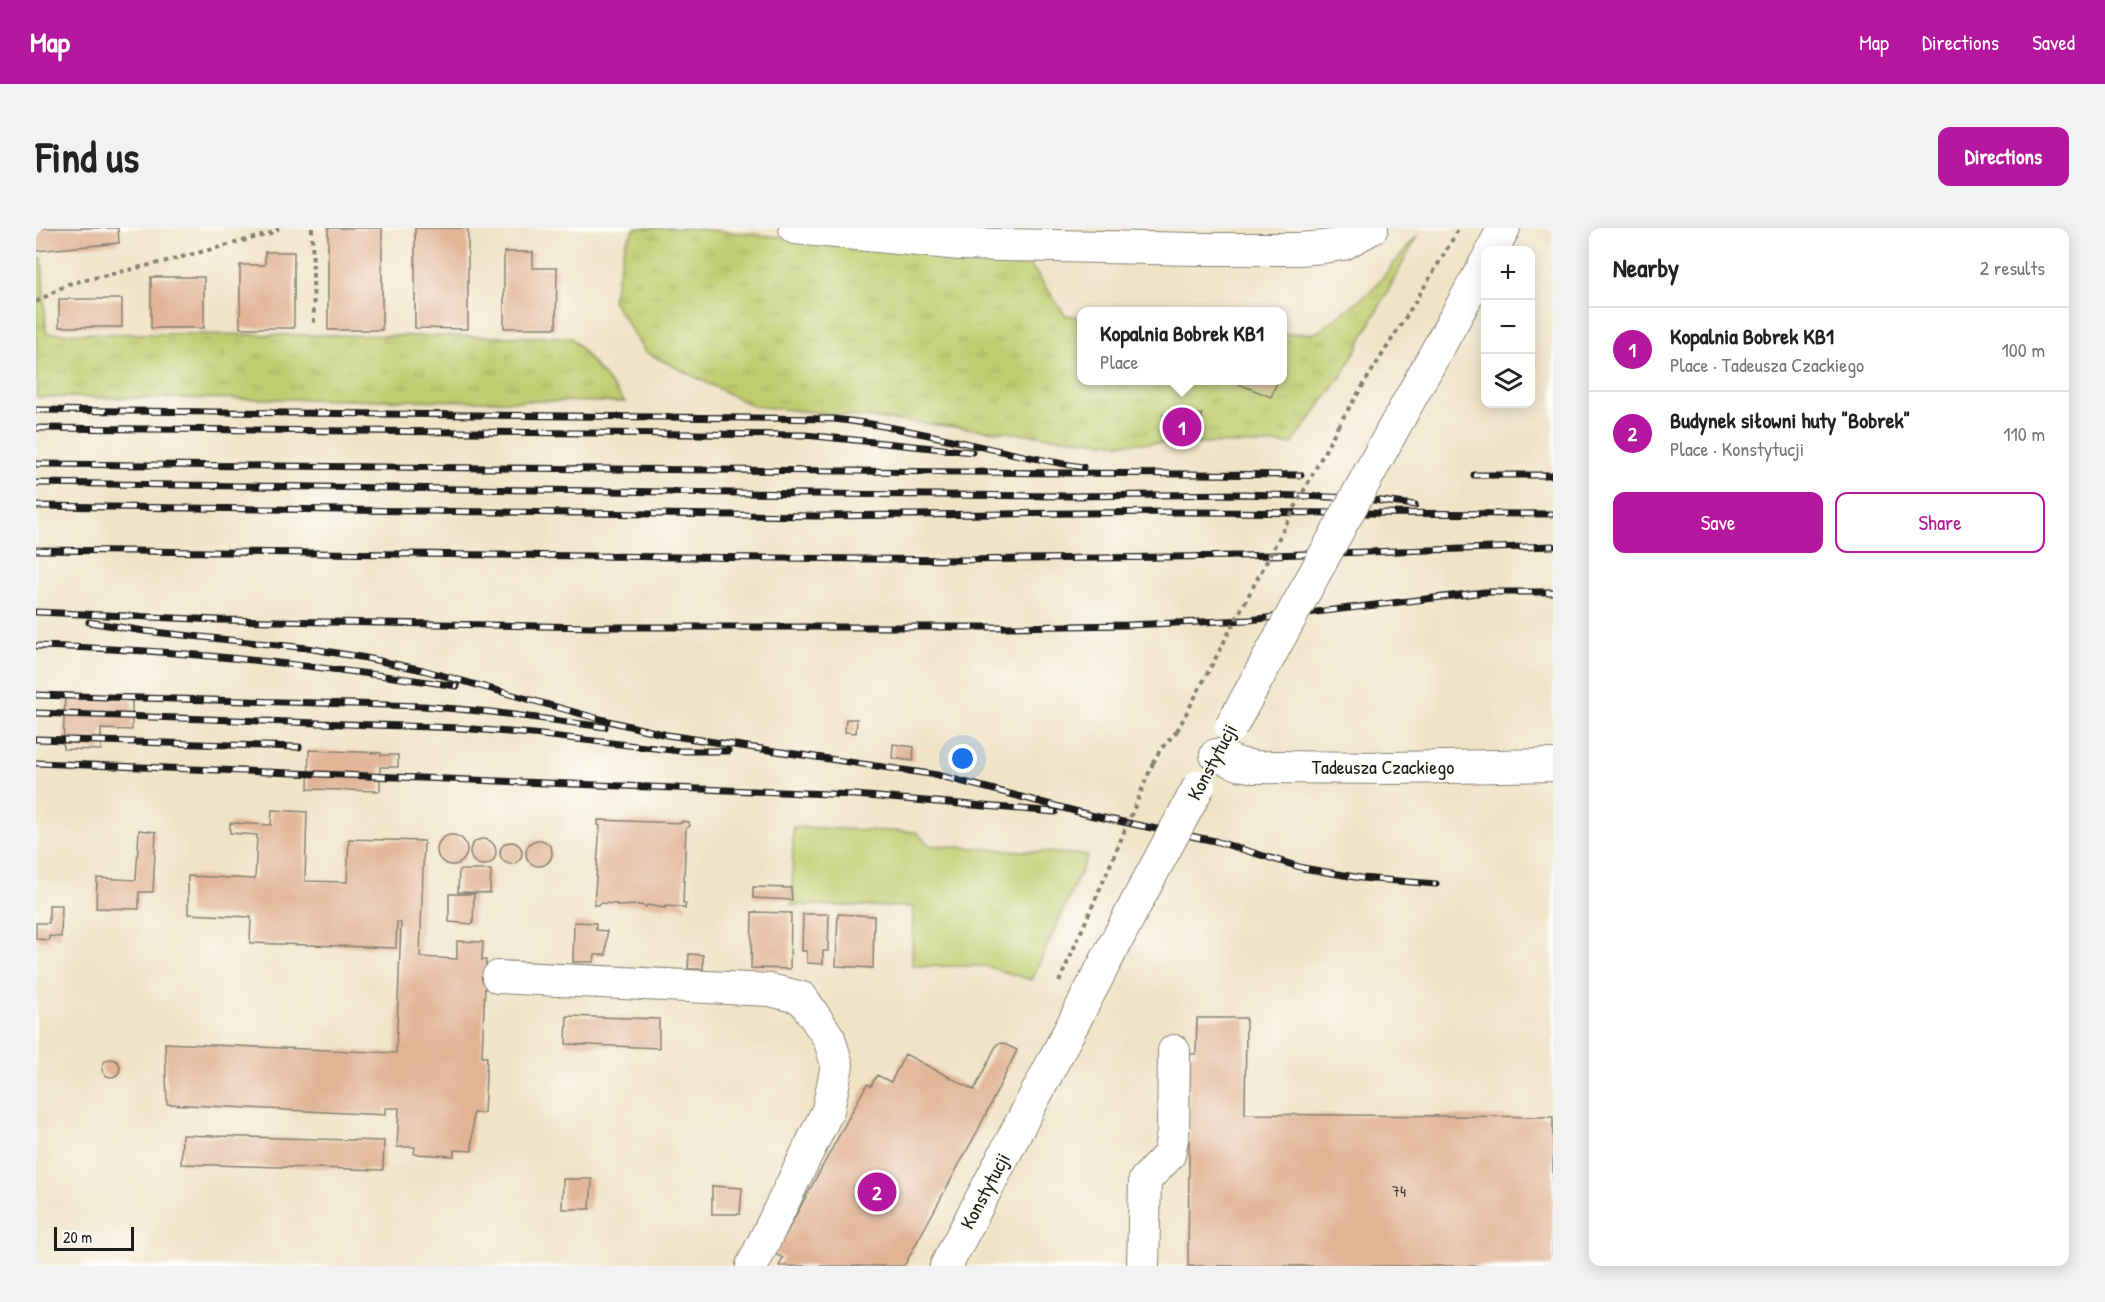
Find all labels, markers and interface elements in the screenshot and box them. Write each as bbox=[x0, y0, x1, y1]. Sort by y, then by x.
text: Map bbox=[30, 23, 70, 61]
text: Map bbox=[1859, 28, 1889, 57]
text: Directions bbox=[1922, 28, 1999, 57]
text: Saved bbox=[2032, 28, 2075, 57]
button: Directions bbox=[1938, 127, 2069, 186]
text: Find us bbox=[36, 128, 139, 185]
map controls bbox=[1481, 246, 1535, 408]
button: + bbox=[1481, 246, 1535, 300]
text: Nearby bbox=[1613, 250, 1679, 285]
text: 2 results bbox=[1980, 254, 2045, 281]
button: − bbox=[1481, 300, 1535, 354]
popup bbox=[1077, 307, 1287, 385]
text: Kopalnia Bobrek KB1 bbox=[1100, 318, 1264, 348]
text: Kopalnia Bobrek KB1 bbox=[1670, 321, 1834, 351]
text: 1 bbox=[1629, 336, 1636, 363]
text: 100 m bbox=[2002, 336, 2045, 363]
text: Place bbox=[1100, 348, 1139, 375]
text: Place · Tadeusza Czackiego bbox=[1670, 351, 1864, 378]
button: layers bbox=[1481, 354, 1535, 408]
pin: 1 bbox=[1162, 404, 1202, 450]
text: Budynek siłowni huty "Bobrek" bbox=[1670, 405, 1910, 435]
text: 2 bbox=[1628, 420, 1637, 447]
text: 110 m bbox=[2003, 420, 2045, 447]
text: Place · Konstytucji bbox=[1670, 435, 1804, 462]
button: Save bbox=[1613, 492, 1823, 553]
button: Share bbox=[1835, 492, 2045, 553]
street label: Konstytucji bbox=[1180, 719, 1243, 804]
your location bbox=[948, 744, 977, 773]
street label: Tadeusza Czackiego bbox=[1312, 753, 1454, 780]
street label: Konstytucji bbox=[953, 1148, 1016, 1233]
pin: 2 bbox=[858, 1170, 896, 1214]
house number: 74 bbox=[1392, 1180, 1406, 1202]
scale bar bbox=[54, 1224, 134, 1252]
text: 20 m bbox=[63, 1226, 92, 1248]

